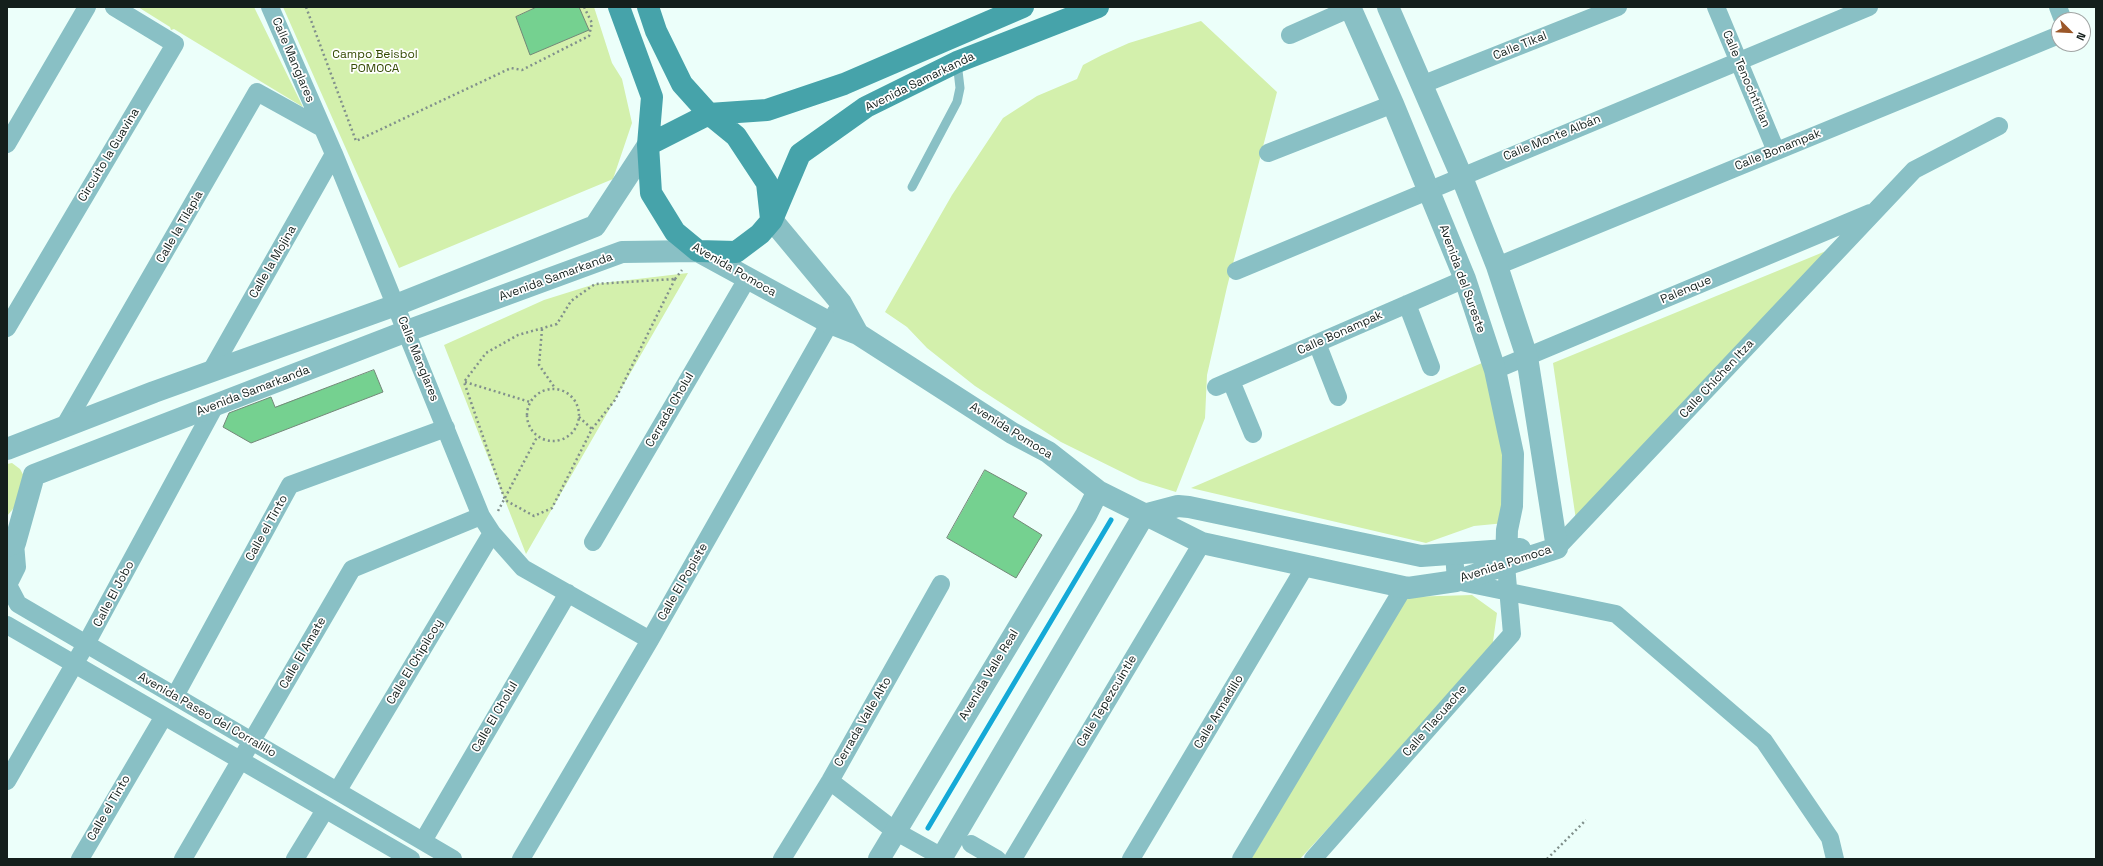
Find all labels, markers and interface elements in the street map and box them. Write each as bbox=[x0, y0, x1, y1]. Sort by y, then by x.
north arrow bbox=[2051, 12, 2091, 52]
street label: Calle Manglares bbox=[269, 15, 317, 105]
street label: Calle Tenochtitlan bbox=[1719, 28, 1773, 130]
street label: Calle Tikal bbox=[1491, 29, 1549, 63]
text: N bbox=[2073, 30, 2089, 43]
park label: Campo Beisbol POMOCA bbox=[332, 48, 418, 76]
street label: Avenida Samarkanda bbox=[863, 49, 977, 115]
street label: Circuito la Guavina bbox=[75, 106, 143, 204]
street label: Calle Monte Albán bbox=[1501, 112, 1603, 164]
street label: Calle Bonampak bbox=[1733, 126, 1823, 174]
street label: Calle la Tilapia bbox=[154, 188, 206, 266]
street label: Calle la Mojina bbox=[246, 223, 300, 301]
street label: Avenida del Sureste bbox=[1436, 223, 1488, 335]
street label: Avenida Pomoca bbox=[689, 240, 779, 300]
street label: Avenida Samarkanda bbox=[497, 250, 615, 304]
street label: Palenque bbox=[1659, 273, 1713, 307]
street label: Calle Bonampak bbox=[1295, 308, 1385, 358]
street label: Calle Manglares bbox=[394, 314, 442, 404]
street label: Calle Chichen Itza bbox=[1677, 337, 1757, 421]
street label: Avenida Samarkanda bbox=[194, 363, 312, 419]
street label: Cerrada Cholul bbox=[643, 370, 697, 450]
street label: Avenida Pomoca bbox=[967, 400, 1055, 462]
street label: Calle el Tinto bbox=[243, 492, 291, 564]
street label: Calle El Popiste bbox=[655, 541, 711, 623]
street label: Avenida Pomoca bbox=[1459, 542, 1553, 586]
street label: Calle El Jobo bbox=[91, 558, 137, 630]
street label: Calle El Amate bbox=[277, 615, 329, 691]
street label: Calle El Chipilcoy bbox=[384, 617, 446, 707]
street label: Avenida Valle Real bbox=[956, 627, 1022, 723]
street label: Calle Tepezcuintle bbox=[1074, 653, 1140, 749]
street label: Avenida Paseo del Corralillo bbox=[135, 669, 279, 761]
street label: Calle Armadillo bbox=[1191, 672, 1247, 752]
street label: Cerrada Valle Alto bbox=[831, 675, 895, 769]
street label: Calle El Cholul bbox=[469, 679, 521, 755]
street label: Calle Tlacuache bbox=[1400, 682, 1470, 760]
street label: Calle el Tinto bbox=[84, 773, 134, 843]

